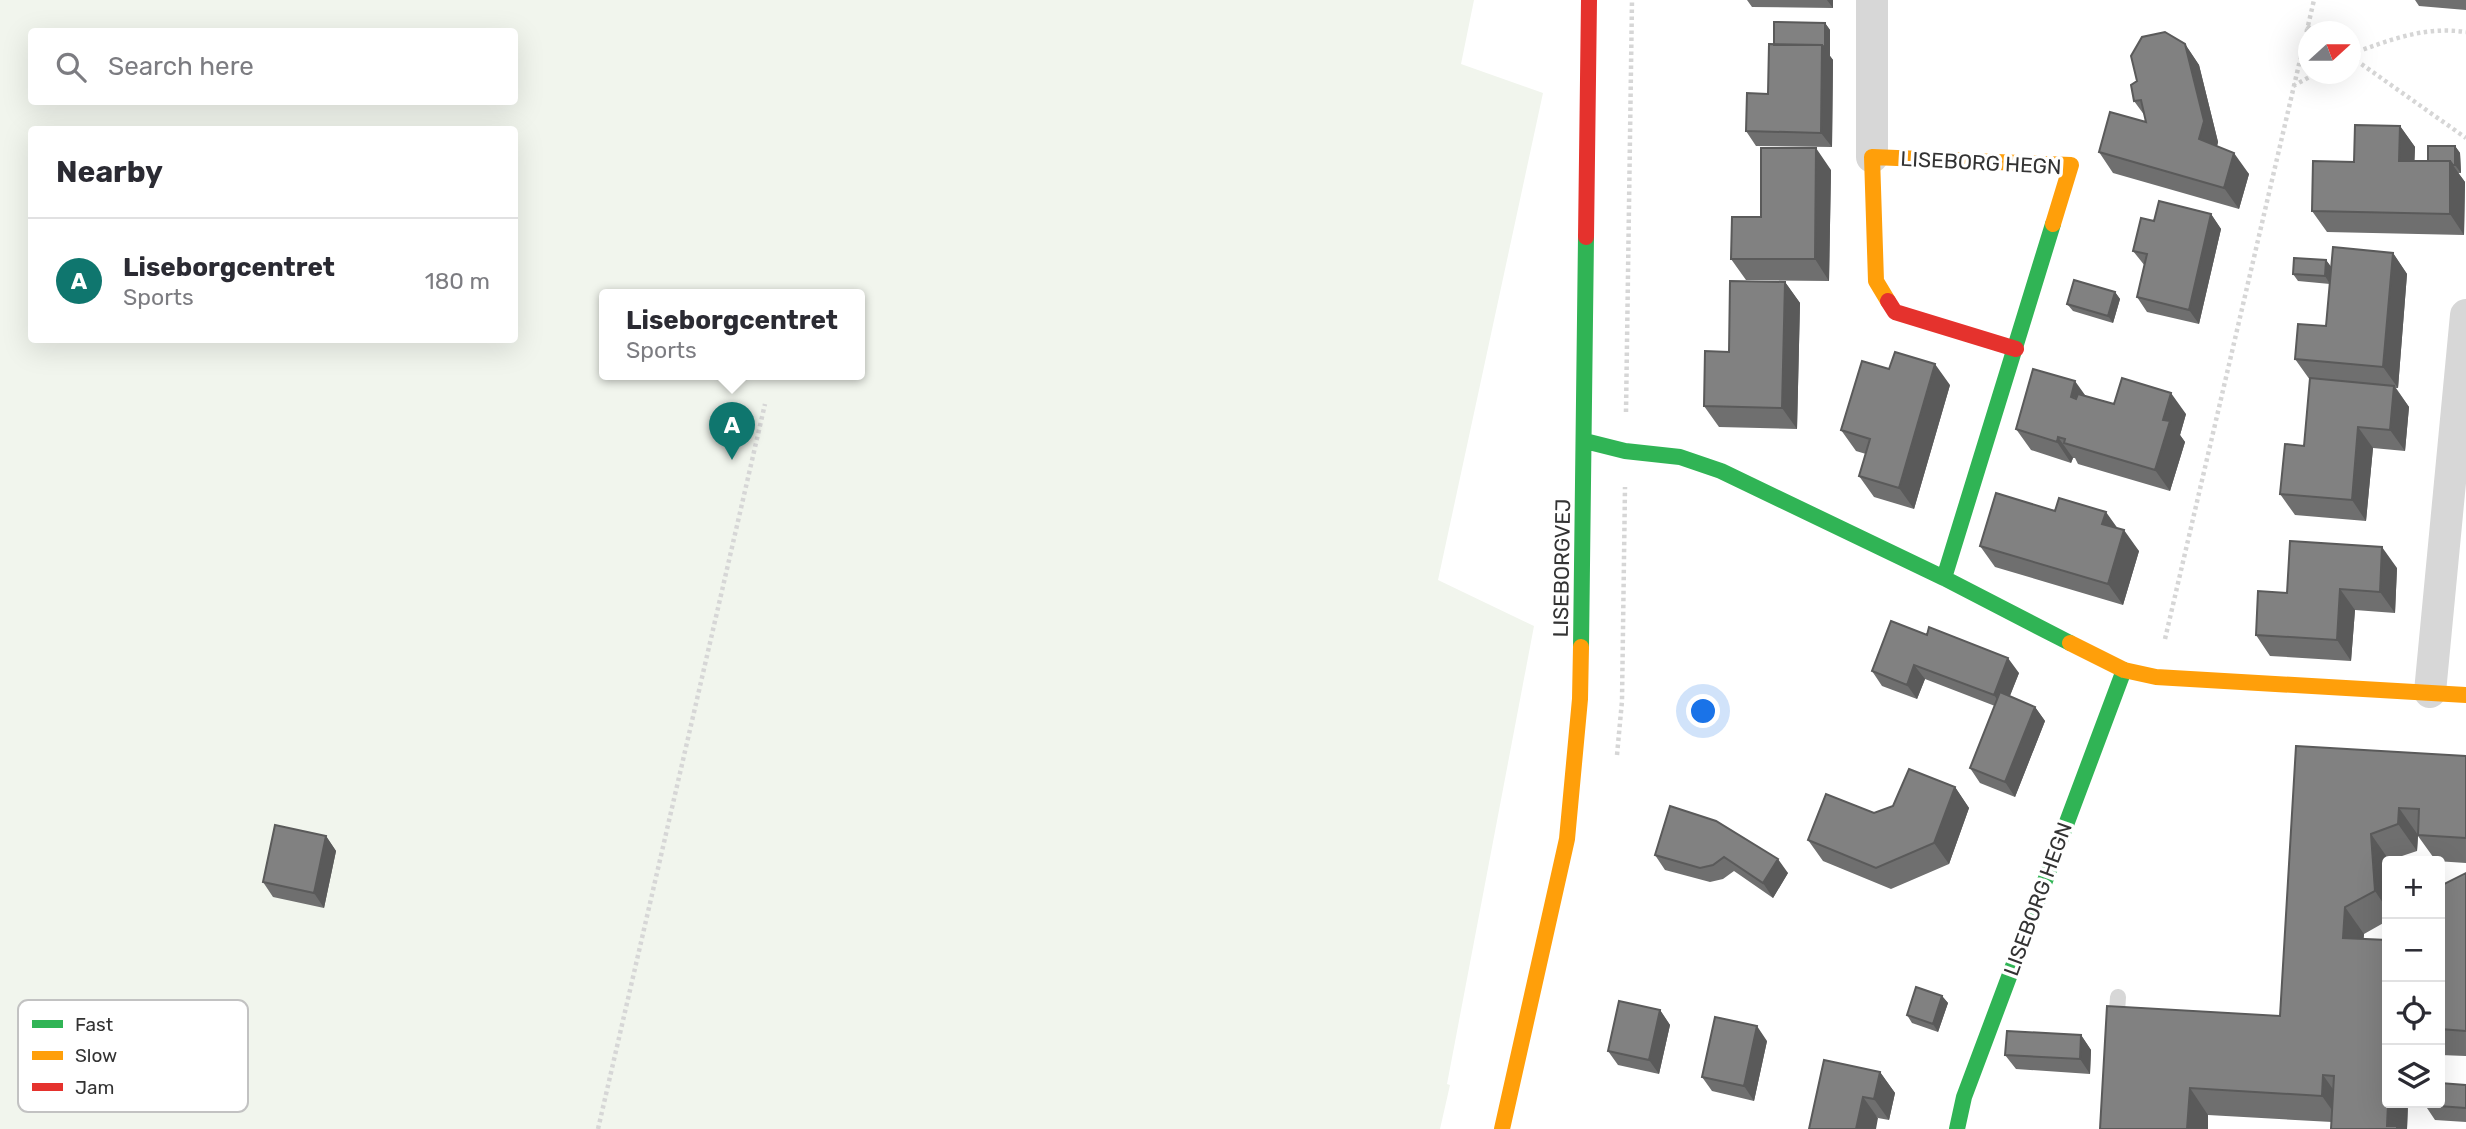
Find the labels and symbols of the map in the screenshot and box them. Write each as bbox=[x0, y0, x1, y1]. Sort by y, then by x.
north arrow bbox=[2298, 21, 2361, 84]
street label: LISEBORG HEGN bbox=[1900, 146, 2062, 179]
pin: A bbox=[709, 402, 755, 460]
street label: LISEBORGVEJ bbox=[1548, 498, 1575, 638]
your location bbox=[1686, 694, 1720, 728]
street label: LISEBORG HEGN bbox=[1998, 819, 2077, 979]
legend bbox=[18, 1000, 248, 1112]
text: Fast bbox=[75, 1013, 114, 1036]
text: Slow bbox=[75, 1044, 117, 1067]
text: Jam bbox=[75, 1076, 114, 1099]

